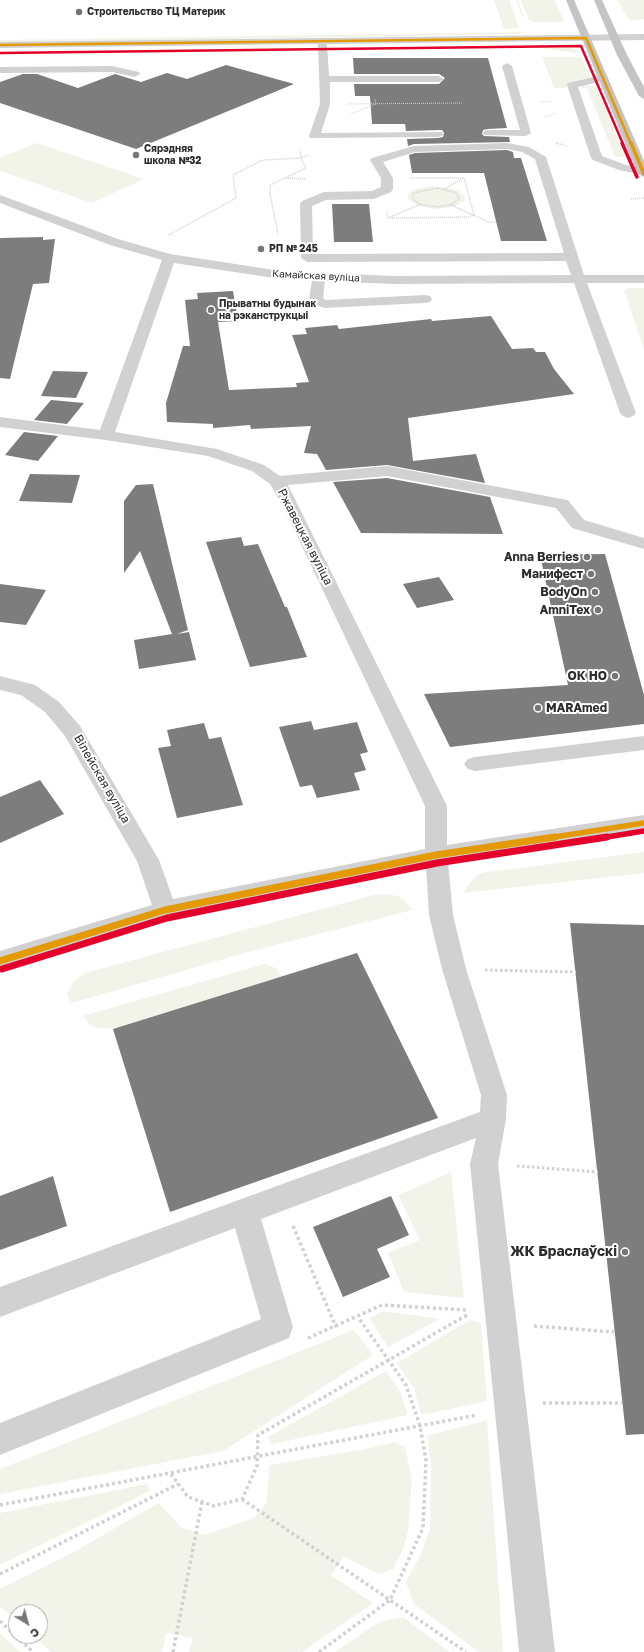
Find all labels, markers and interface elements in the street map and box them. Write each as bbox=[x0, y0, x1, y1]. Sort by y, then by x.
place label: Строительство ТЦ Материк bbox=[87, 6, 226, 18]
marker: Строительство ТЦ Материк bbox=[74, 7, 84, 17]
place label: Сярэдняя школа №32 bbox=[144, 143, 201, 166]
marker: Сярэдняя школа №32 bbox=[131, 150, 141, 160]
place label: РП № 245 bbox=[269, 243, 318, 255]
marker: РП № 245 bbox=[256, 244, 266, 254]
street label: Камайская вуліца bbox=[272, 268, 360, 284]
place label: Прыватны будынак на рэканструкцыі bbox=[219, 298, 316, 322]
marker: Прыватны будынак на рэканструкцыі bbox=[206, 305, 216, 315]
street label: Ржавецкая вуліца bbox=[274, 486, 336, 588]
place label: Anna Berries bbox=[504, 550, 579, 564]
marker: Anna Berries bbox=[582, 552, 592, 562]
place label: Манифест bbox=[521, 567, 583, 581]
marker: Манифест bbox=[586, 569, 596, 579]
place label: BodyOn bbox=[540, 585, 587, 599]
marker: BodyOn bbox=[590, 587, 600, 597]
place label: AmniTex bbox=[540, 603, 590, 617]
marker: AmniTex bbox=[593, 605, 603, 615]
place label: ОК НО bbox=[568, 669, 607, 683]
marker: ОК НО bbox=[610, 671, 620, 681]
place label: MARAmed bbox=[546, 701, 607, 715]
marker: MARAmed bbox=[533, 703, 543, 713]
street label: Вілейская вуліца bbox=[71, 732, 133, 826]
place label: ЖК Браслаўскі bbox=[510, 1244, 617, 1260]
marker: ЖК Браслаўскі bbox=[620, 1247, 630, 1257]
north arrow bbox=[8, 1604, 48, 1644]
text: С bbox=[28, 1626, 42, 1641]

